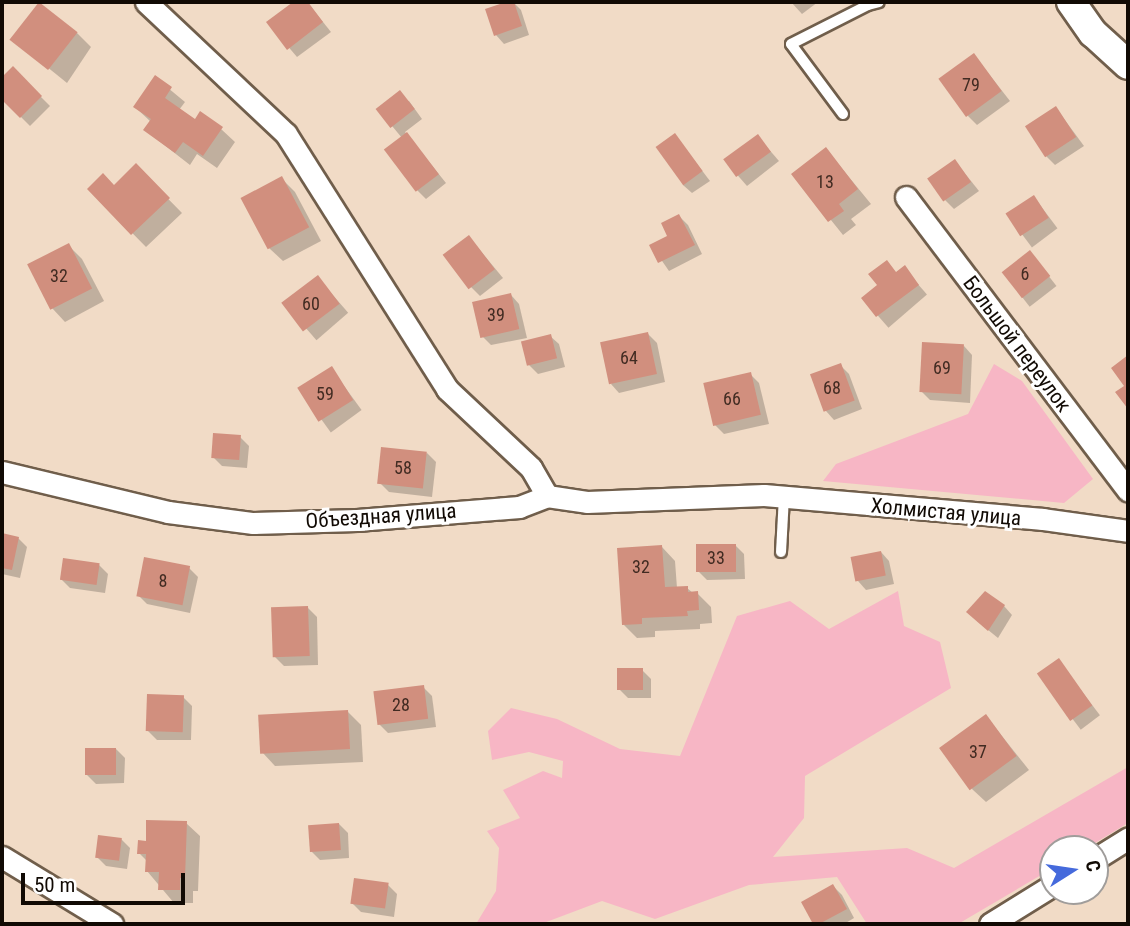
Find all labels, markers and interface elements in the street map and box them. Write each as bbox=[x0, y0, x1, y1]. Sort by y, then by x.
house number: 79 bbox=[962, 74, 980, 96]
house number: 13 bbox=[816, 171, 834, 193]
house number: 6 bbox=[1021, 263, 1029, 285]
house number: 32 bbox=[50, 265, 68, 287]
street label: Большой переулок bbox=[958, 271, 1076, 417]
house number: 60 bbox=[302, 293, 320, 315]
house number: 39 bbox=[487, 304, 505, 326]
house number: 64 bbox=[620, 347, 638, 369]
house number: 69 bbox=[933, 357, 951, 379]
house number: 68 bbox=[823, 377, 841, 399]
house number: 59 bbox=[316, 383, 334, 405]
house number: 66 bbox=[723, 388, 741, 410]
house number: 58 bbox=[394, 457, 412, 479]
street label: Холмистая улица bbox=[870, 493, 1022, 531]
street label: Объездная улица bbox=[305, 498, 457, 534]
house number: 33 bbox=[707, 547, 725, 569]
house number: 32 bbox=[632, 556, 650, 578]
house number: 8 bbox=[159, 570, 167, 592]
house number: 28 bbox=[392, 694, 410, 716]
house number: 37 bbox=[969, 741, 987, 763]
north arrow bbox=[1039, 835, 1109, 905]
text: С bbox=[1081, 858, 1105, 874]
scale bar bbox=[24, 860, 189, 904]
text: 50 m bbox=[34, 873, 75, 897]

